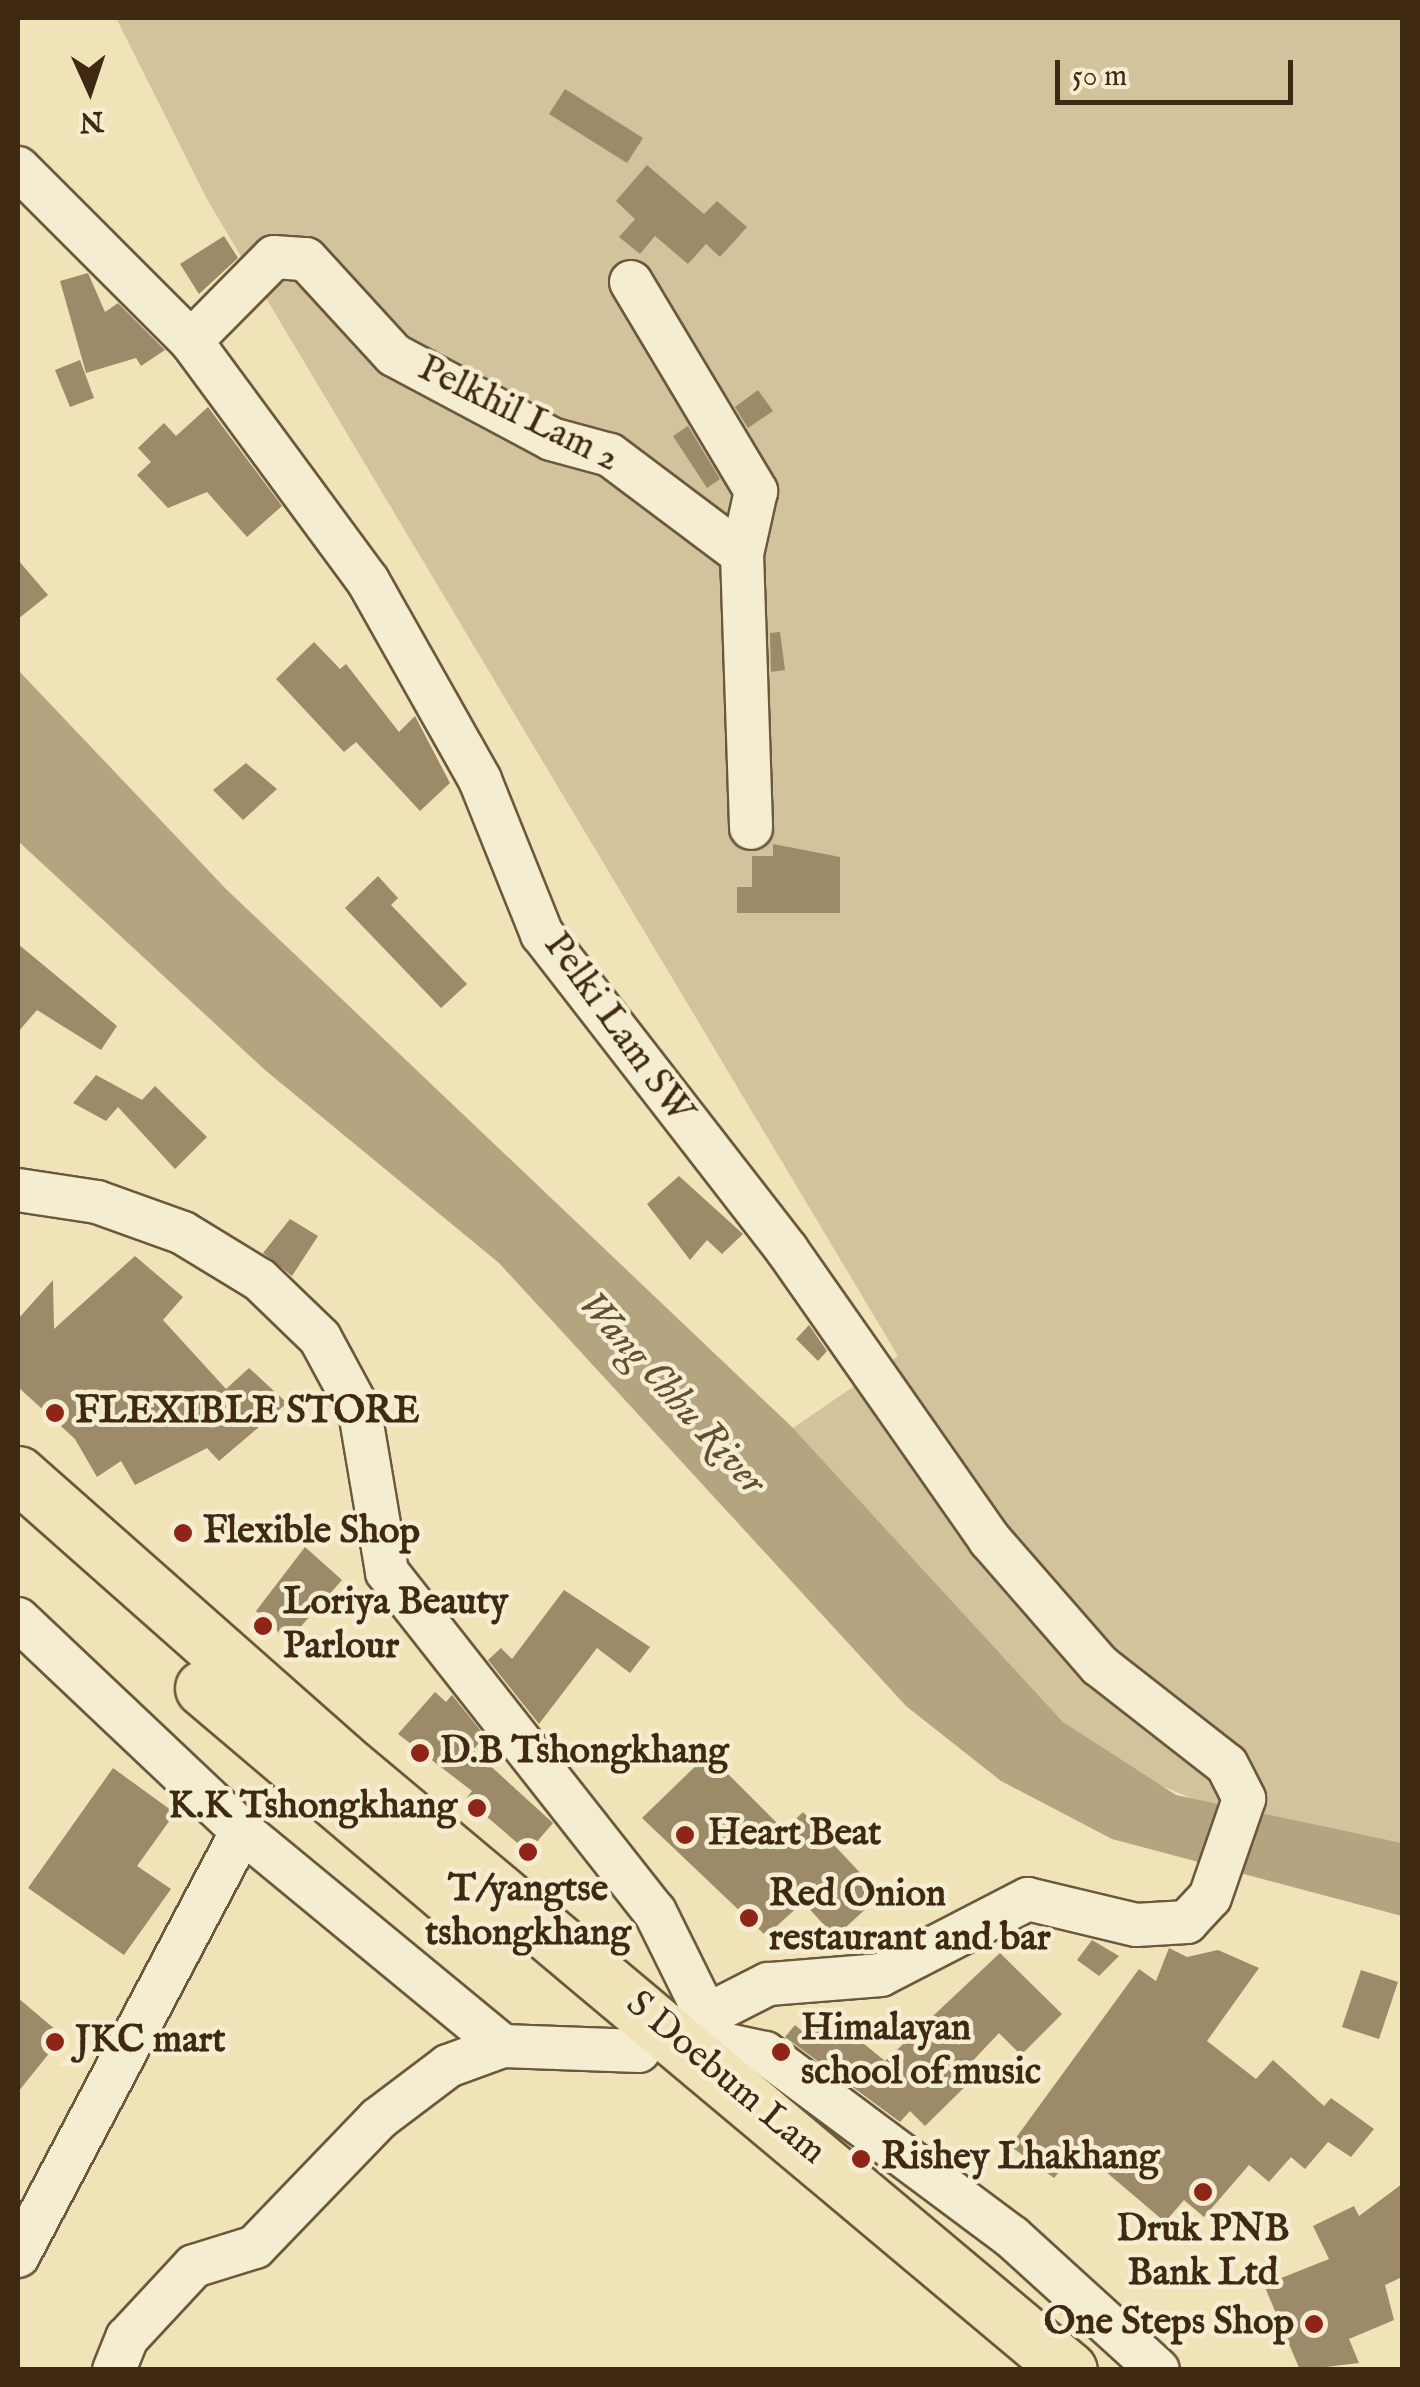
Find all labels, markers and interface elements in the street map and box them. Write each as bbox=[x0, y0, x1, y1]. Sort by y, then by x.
north arrow bbox=[40, 40, 140, 140]
scale bar bbox=[1060, 40, 1298, 102]
text: 50 m bbox=[1072, 58, 1127, 96]
text: N bbox=[79, 102, 105, 139]
street label: Pelkhil Lam 2 bbox=[410, 347, 626, 483]
street label: Pelki Lam SW bbox=[532, 925, 702, 1133]
water label: Wang Chhu River bbox=[567, 1282, 775, 1506]
place label: FLEXIBLE STORE bbox=[75, 1390, 420, 1436]
marker: FLEXIBLE STORE bbox=[44, 1402, 66, 1424]
place label: Flexible Shop bbox=[203, 1510, 420, 1556]
marker: Flexible Shop bbox=[172, 1522, 194, 1544]
place label: Loriya Beauty Parlour bbox=[283, 1581, 508, 1670]
marker: Loriya Beauty Parlour bbox=[252, 1615, 274, 1637]
place label: D.B Tshongkhang bbox=[440, 1730, 729, 1776]
marker: D.B Tshongkhang bbox=[409, 1742, 431, 1764]
place label: K.K Tshongkhang bbox=[168, 1785, 457, 1831]
marker: K.K Tshongkhang bbox=[466, 1797, 488, 1819]
place label: Heart Beat bbox=[708, 1812, 881, 1858]
marker: Heart Beat bbox=[672, 1822, 698, 1848]
marker: T/yangtse tshongkhang bbox=[517, 1841, 539, 1863]
place label: T/yangtse tshongkhang bbox=[425, 1868, 631, 1958]
place label: Red Onion restaurant and bar bbox=[769, 1873, 1051, 1962]
marker: Red Onion restaurant and bar bbox=[738, 1907, 760, 1929]
street label: S Doebum Lam bbox=[616, 1982, 834, 2176]
place label: Himalayan school of music bbox=[801, 2007, 1041, 2096]
place label: JKC mart bbox=[75, 2019, 226, 2065]
marker: JKC mart bbox=[44, 2031, 66, 2053]
marker: Himalayan school of music bbox=[770, 2041, 792, 2063]
place label: Rishey Lhakhang bbox=[881, 2136, 1159, 2182]
marker: Rishey Lhakhang bbox=[850, 2148, 872, 2170]
marker: Druk PNB Bank Ltd bbox=[1192, 2181, 1214, 2203]
place label: Druk PNB Bank Ltd bbox=[1117, 2208, 1289, 2298]
place label: One Steps Shop bbox=[1044, 2301, 1294, 2347]
marker: One Steps Shop bbox=[1303, 2313, 1325, 2335]

